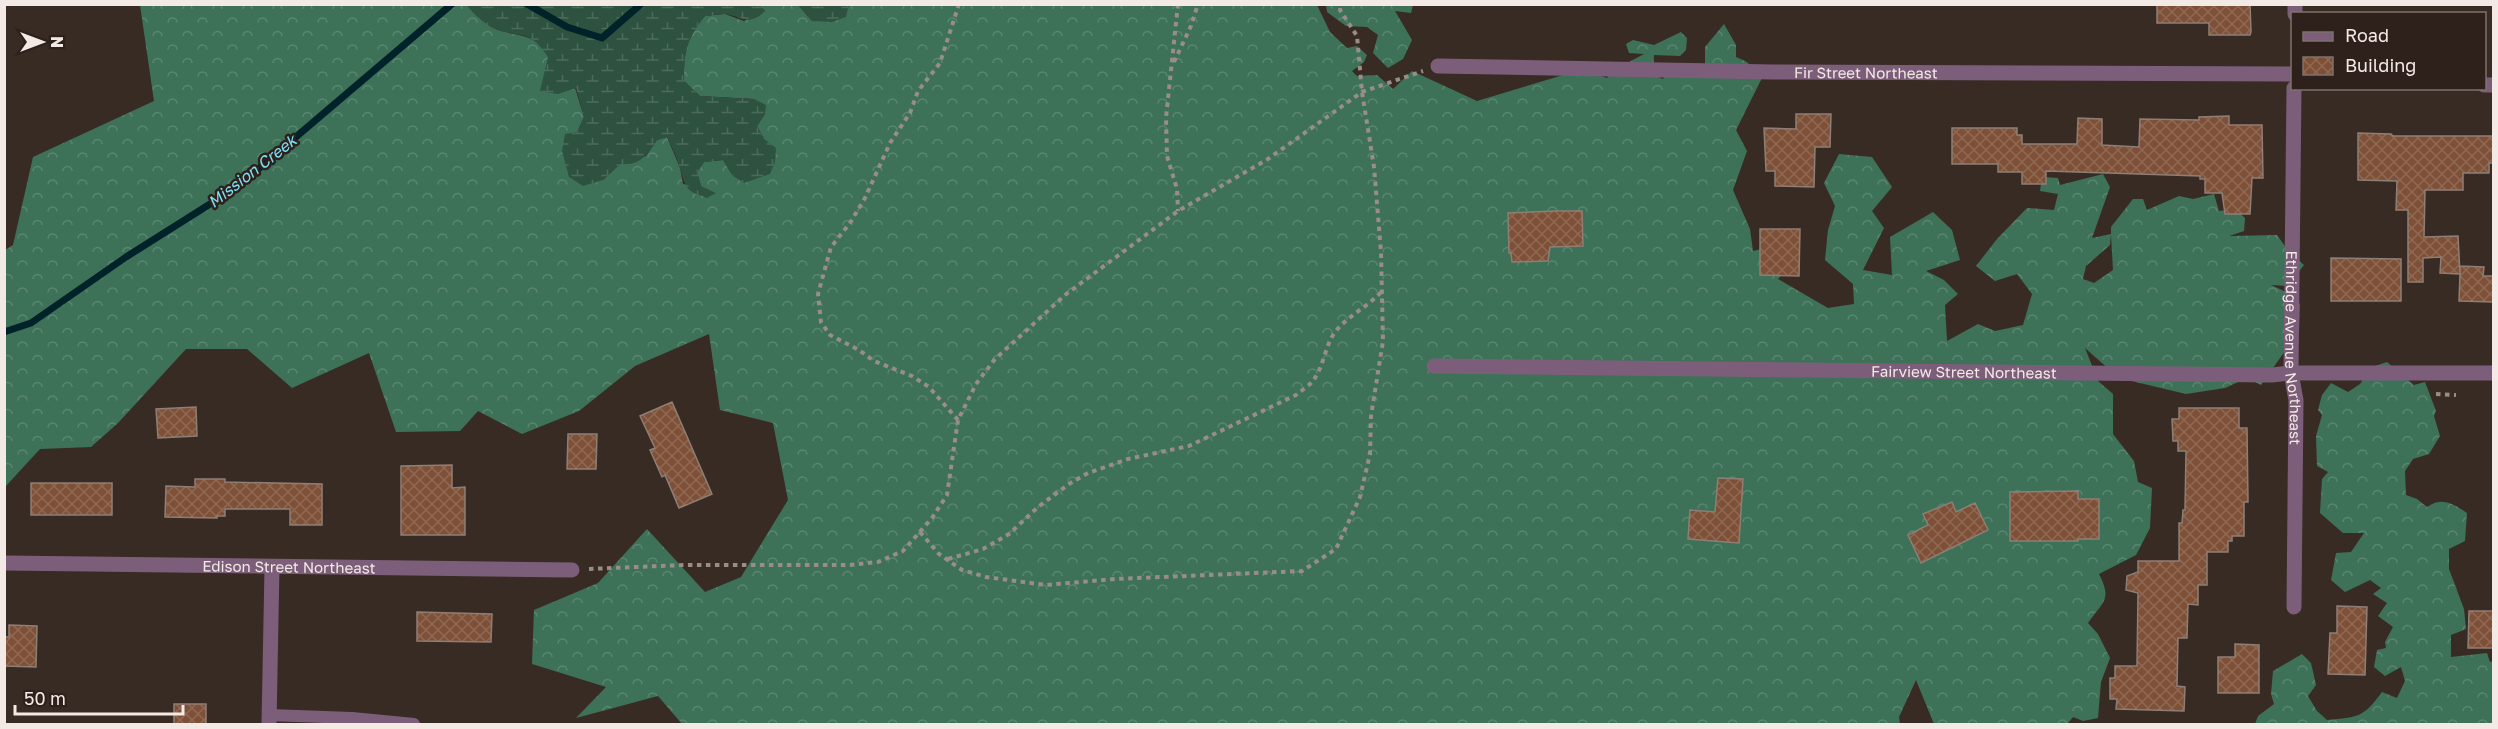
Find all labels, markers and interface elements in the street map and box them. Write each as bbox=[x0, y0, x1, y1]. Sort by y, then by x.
north arrow bbox=[12, 12, 72, 72]
legend bbox=[2291, 12, 2486, 90]
text: Road bbox=[2345, 24, 2389, 46]
text: N bbox=[47, 36, 67, 48]
text: Building bbox=[2345, 54, 2416, 76]
street label: Fir Street Northeast bbox=[1794, 63, 1938, 82]
water label: Mission Creek bbox=[204, 129, 302, 212]
street label: Ethridge Avenue Northeast bbox=[2282, 250, 2305, 445]
street label: Fairview Street Northeast bbox=[1871, 362, 2057, 382]
street label: Edison Street Northeast bbox=[202, 556, 376, 577]
scale bar bbox=[15, 678, 183, 716]
text: 50 m bbox=[24, 687, 66, 709]

